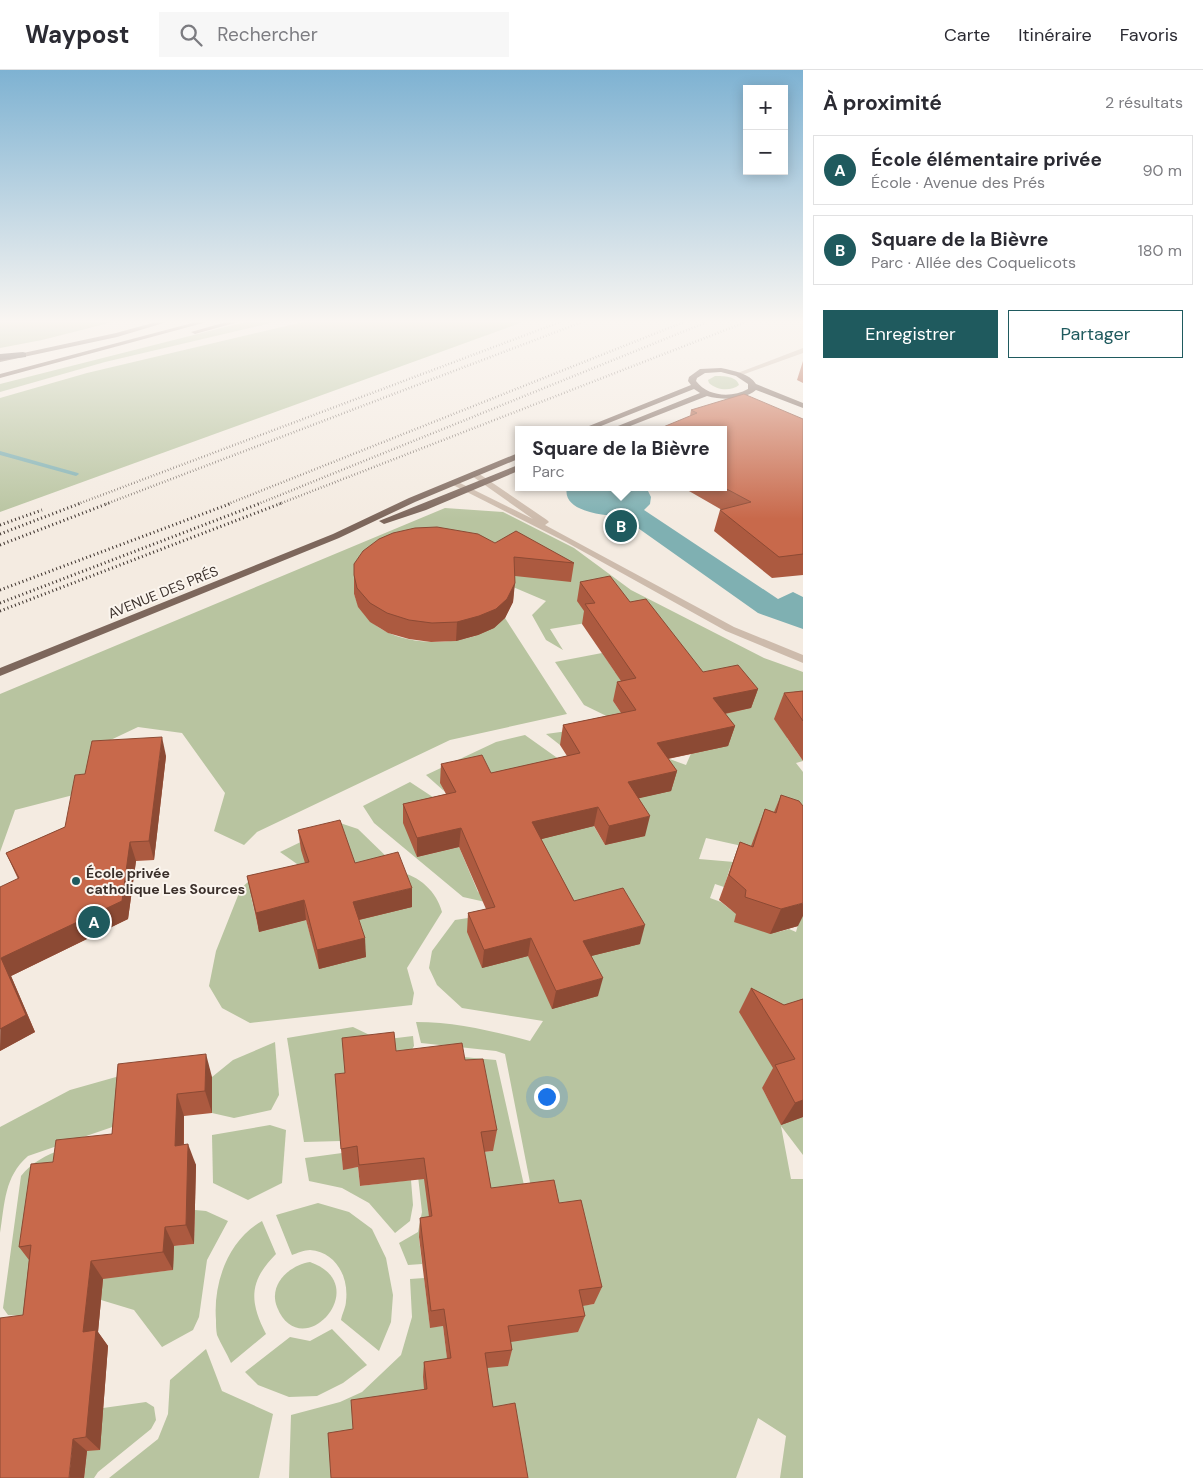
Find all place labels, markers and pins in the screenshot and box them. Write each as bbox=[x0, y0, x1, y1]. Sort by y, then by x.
pin: B bbox=[605, 507, 637, 545]
place label: École privée catholique Les Sources bbox=[86, 864, 245, 898]
marker: École privée catholique Les Sources bbox=[70, 875, 82, 887]
pin: A bbox=[78, 903, 110, 941]

